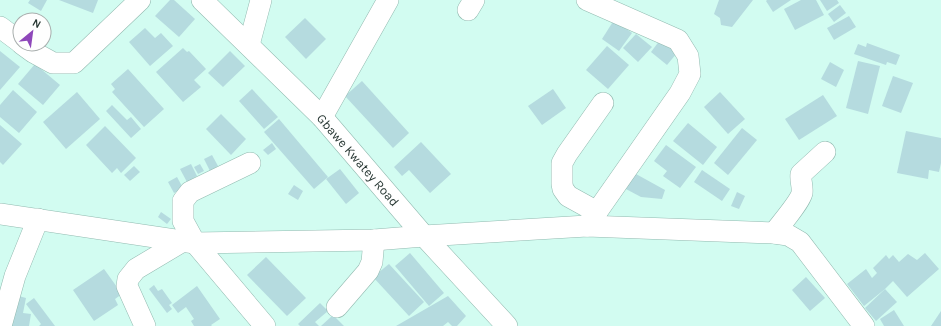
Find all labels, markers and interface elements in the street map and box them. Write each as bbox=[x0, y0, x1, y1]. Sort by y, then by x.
north arrow bbox=[12, 12, 52, 52]
text: N bbox=[30, 16, 43, 31]
street label: Gbawe Kwatey Road bbox=[314, 111, 402, 209]

